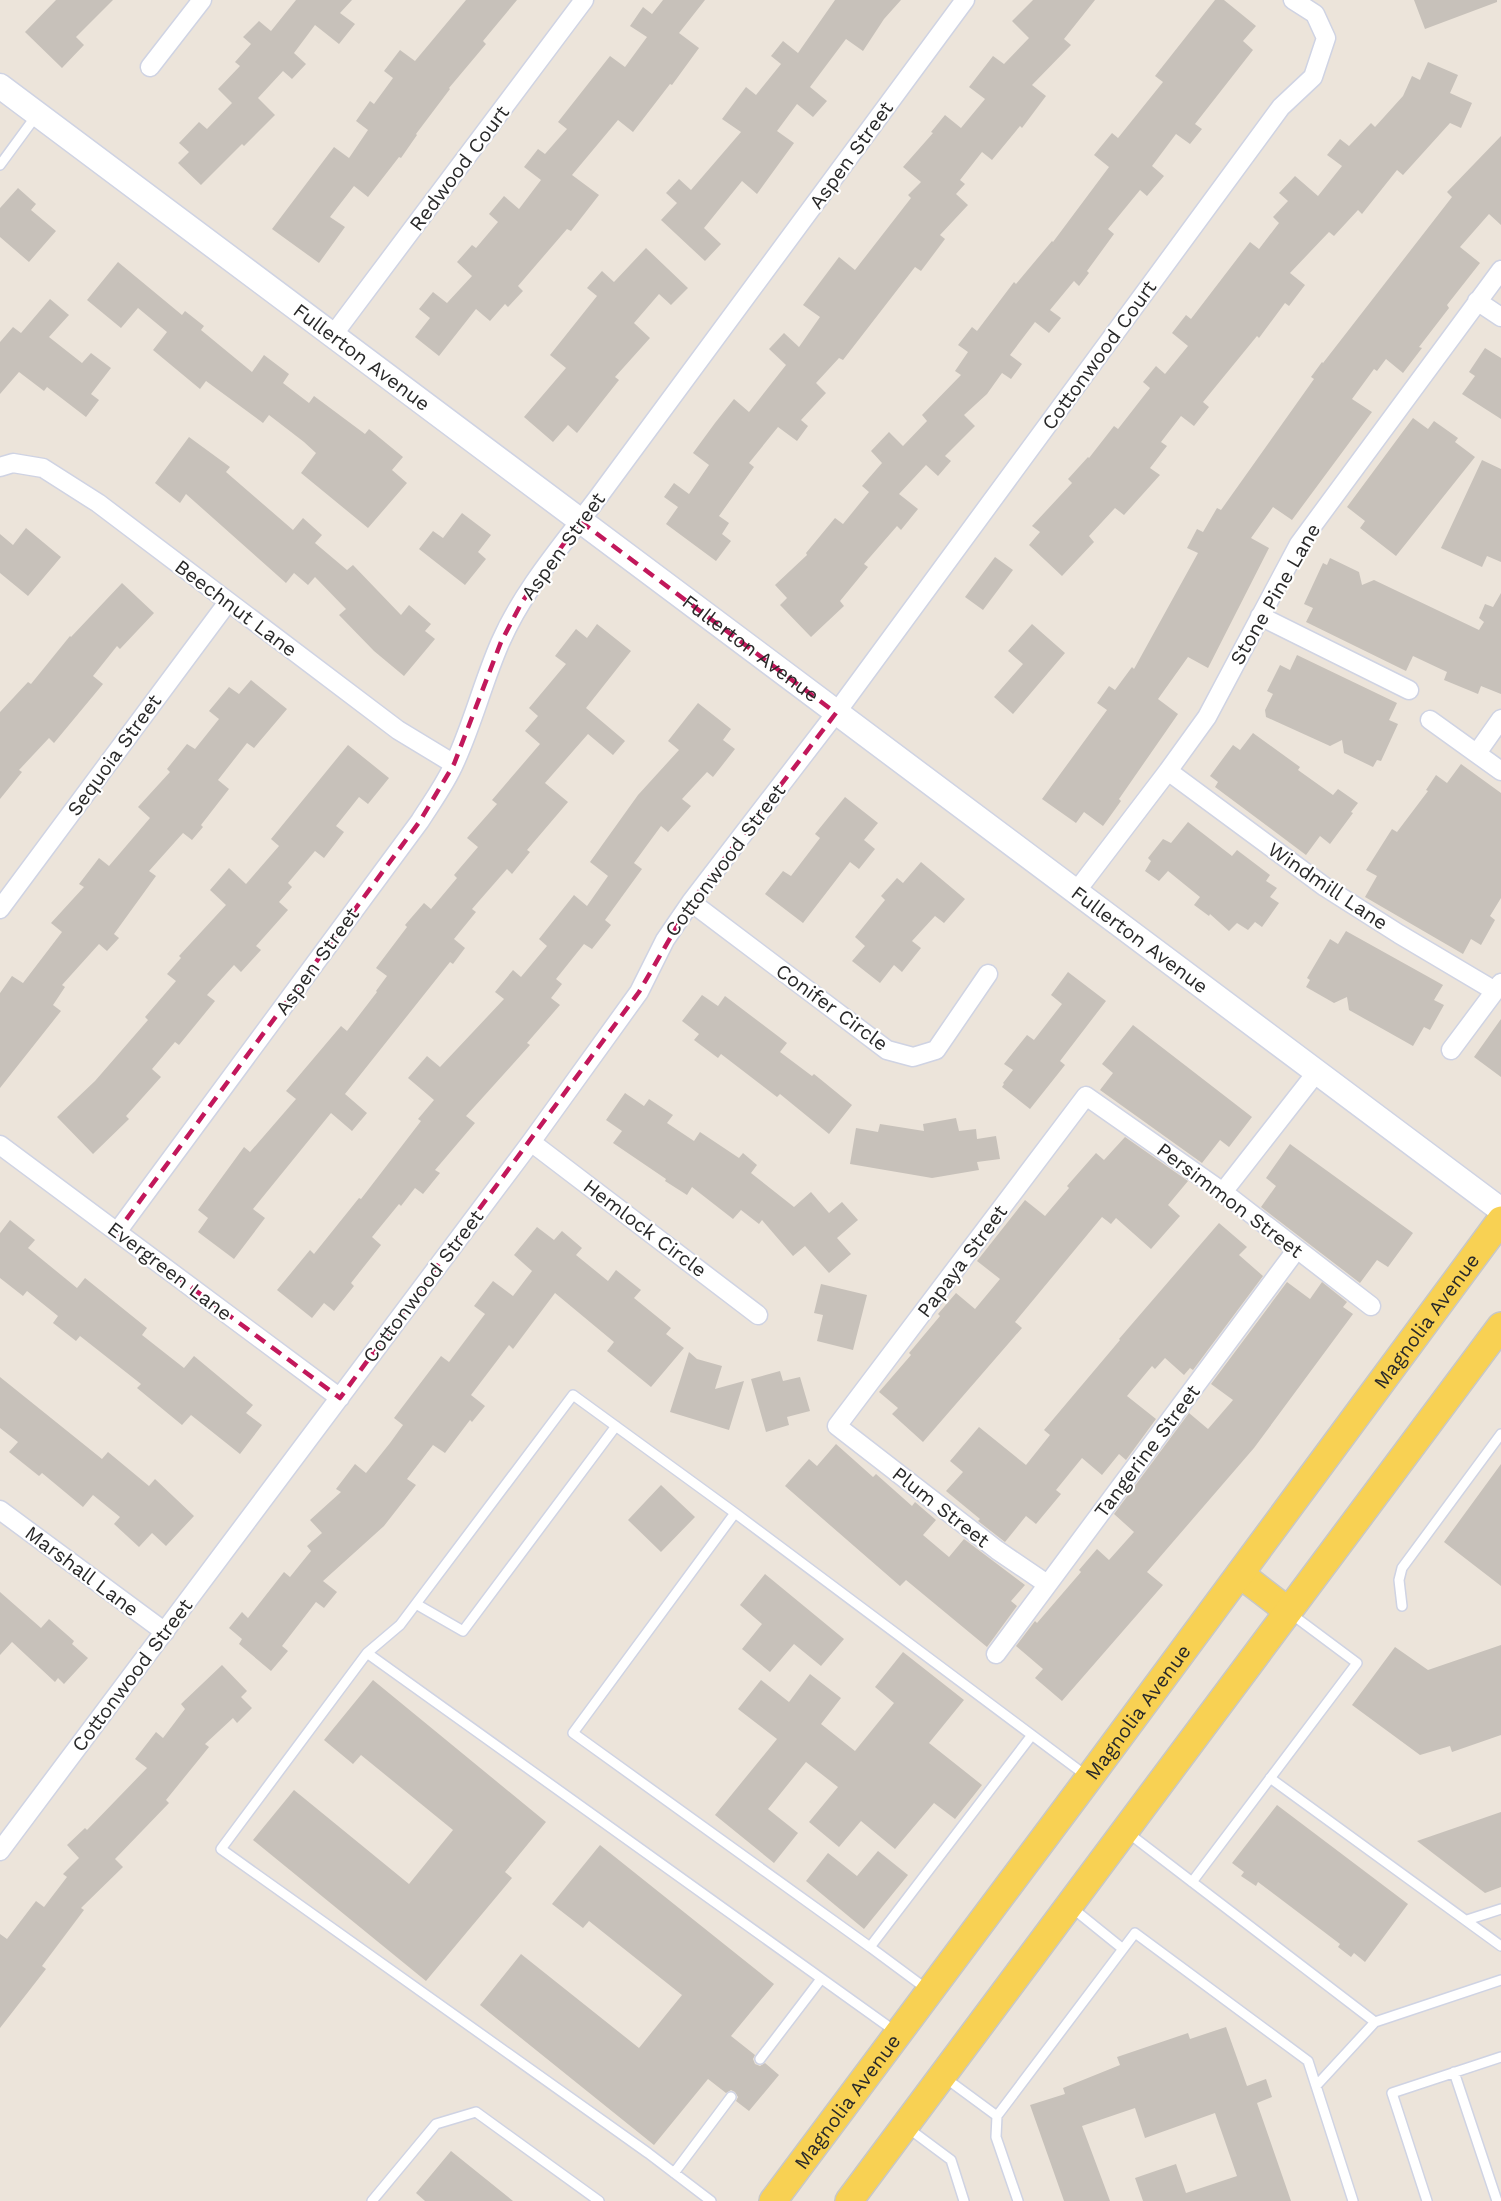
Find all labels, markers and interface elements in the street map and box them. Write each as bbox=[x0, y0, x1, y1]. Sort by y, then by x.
street label: Aspen Street bbox=[804, 96, 898, 213]
street label: Redwood Court bbox=[404, 100, 514, 235]
street label: Cottonwood Court bbox=[1037, 275, 1162, 434]
street label: Fullerton Avenue bbox=[289, 298, 435, 416]
street label: Aspen Street bbox=[516, 487, 610, 604]
street label: Stone Pine Lane bbox=[1225, 519, 1325, 669]
street label: Beechnut Lane bbox=[170, 554, 302, 662]
street label: Fullerton Avenue bbox=[678, 589, 824, 707]
street label: Sequoia Street bbox=[62, 689, 167, 820]
street label: Cottonwood Street bbox=[660, 778, 791, 941]
street label: Windmill Lane bbox=[1264, 837, 1392, 935]
street label: Fullerton Avenue bbox=[1067, 881, 1213, 999]
street label: Aspen Street bbox=[270, 902, 364, 1019]
street label: Conifer Circle bbox=[771, 958, 893, 1056]
street label: Persimmon Street bbox=[1152, 1137, 1308, 1263]
street label: Hemlock Circle bbox=[579, 1174, 711, 1282]
street label: Papaya Street bbox=[912, 1199, 1012, 1322]
street label: Cottonwood Street bbox=[358, 1204, 489, 1367]
street label: Evergreen Lane bbox=[103, 1216, 237, 1326]
street label: Magnolia Avenue bbox=[1368, 1249, 1484, 1394]
street label: Tangerine Street bbox=[1089, 1379, 1205, 1522]
street label: Plum Street bbox=[888, 1462, 995, 1553]
street label: Marshall Lane bbox=[21, 1521, 143, 1621]
street label: Cottonwood Street bbox=[67, 1593, 198, 1756]
street label: Magnolia Avenue bbox=[1080, 1640, 1196, 1785]
street label: Magnolia Avenue bbox=[789, 2029, 905, 2174]

